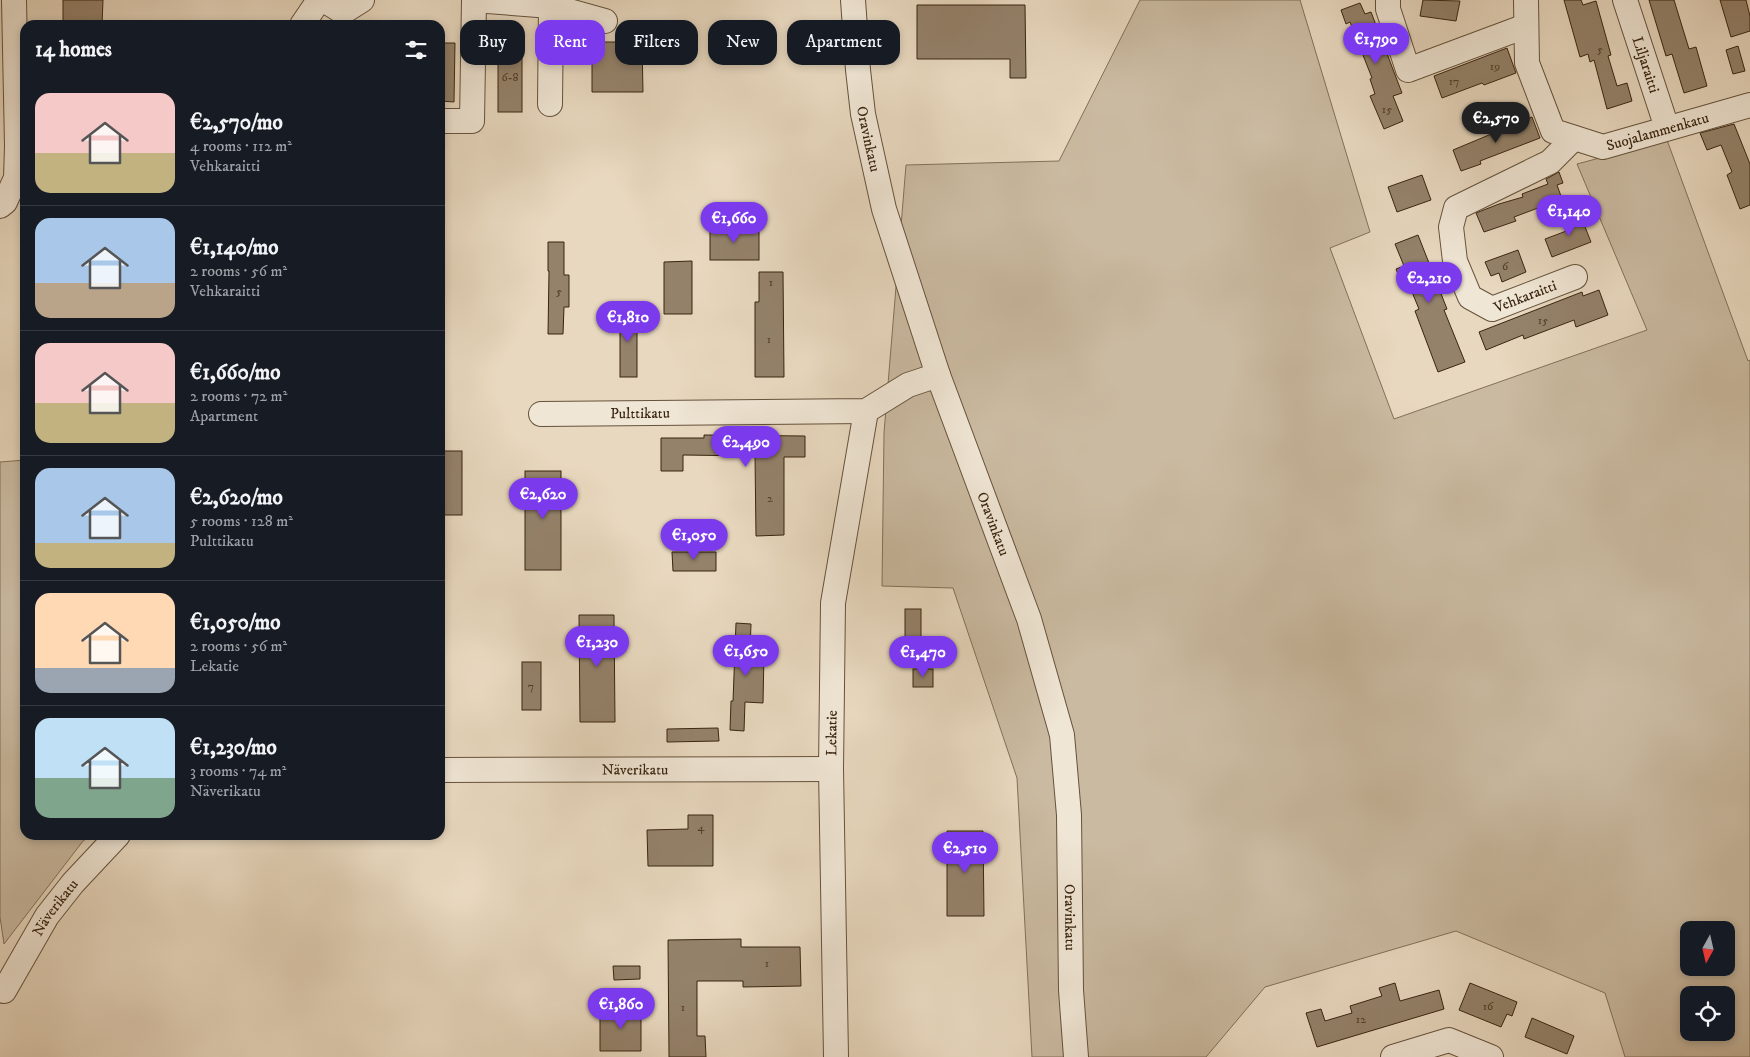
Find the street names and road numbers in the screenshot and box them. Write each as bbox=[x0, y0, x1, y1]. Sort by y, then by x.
street label: Liljaraitti bbox=[1628, 34, 1664, 95]
street label: Oravinkatu bbox=[853, 105, 885, 174]
street label: Suojalammenkatu bbox=[1604, 108, 1711, 155]
street label: Vehkaraitti bbox=[1490, 275, 1559, 317]
street label: Pulttikatu bbox=[610, 403, 670, 423]
street label: Oravinkatu bbox=[973, 489, 1014, 558]
street label: Lekatie bbox=[822, 710, 841, 756]
street label: Näverikatu bbox=[602, 760, 668, 779]
street label: Näverikatu bbox=[28, 875, 82, 940]
street label: Oravinkatu bbox=[1060, 884, 1080, 951]

